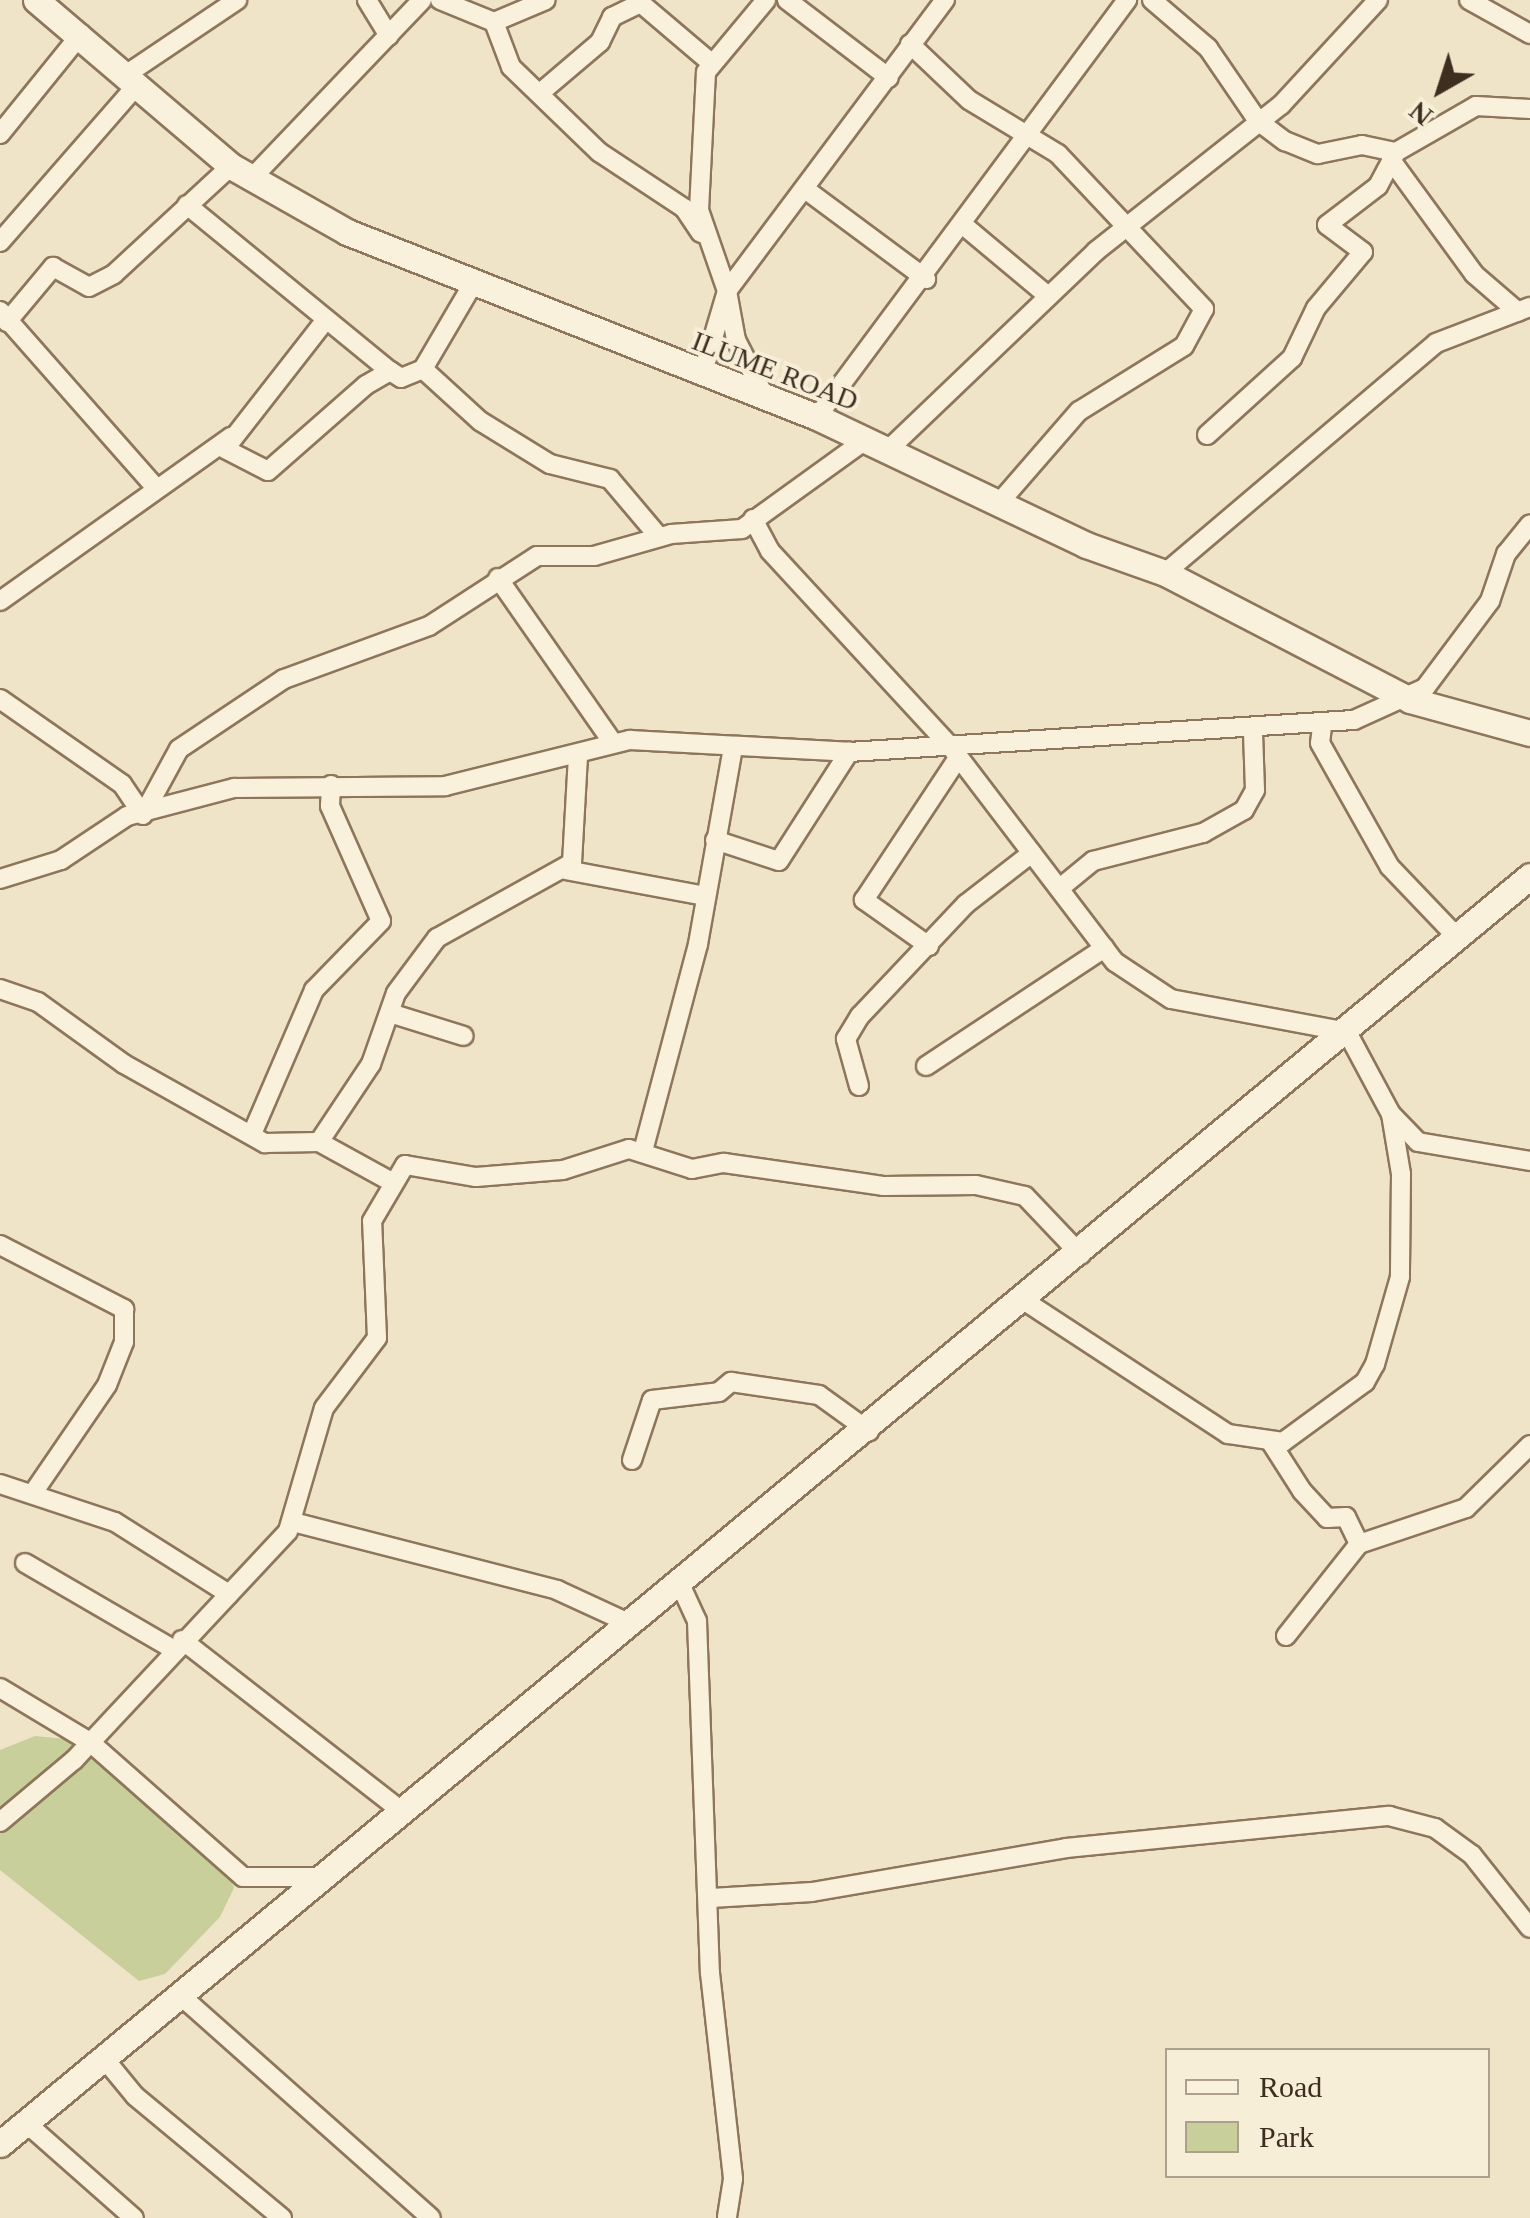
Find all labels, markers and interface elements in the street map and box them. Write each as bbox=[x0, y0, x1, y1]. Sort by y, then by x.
north arrow bbox=[1390, 40, 1490, 140]
text: N bbox=[1403, 95, 1438, 132]
street label: ILUME ROAD bbox=[687, 324, 863, 418]
legend bbox=[1165, 2048, 1490, 2178]
text: Road bbox=[1259, 2070, 1322, 2103]
text: Park bbox=[1259, 2120, 1314, 2153]

